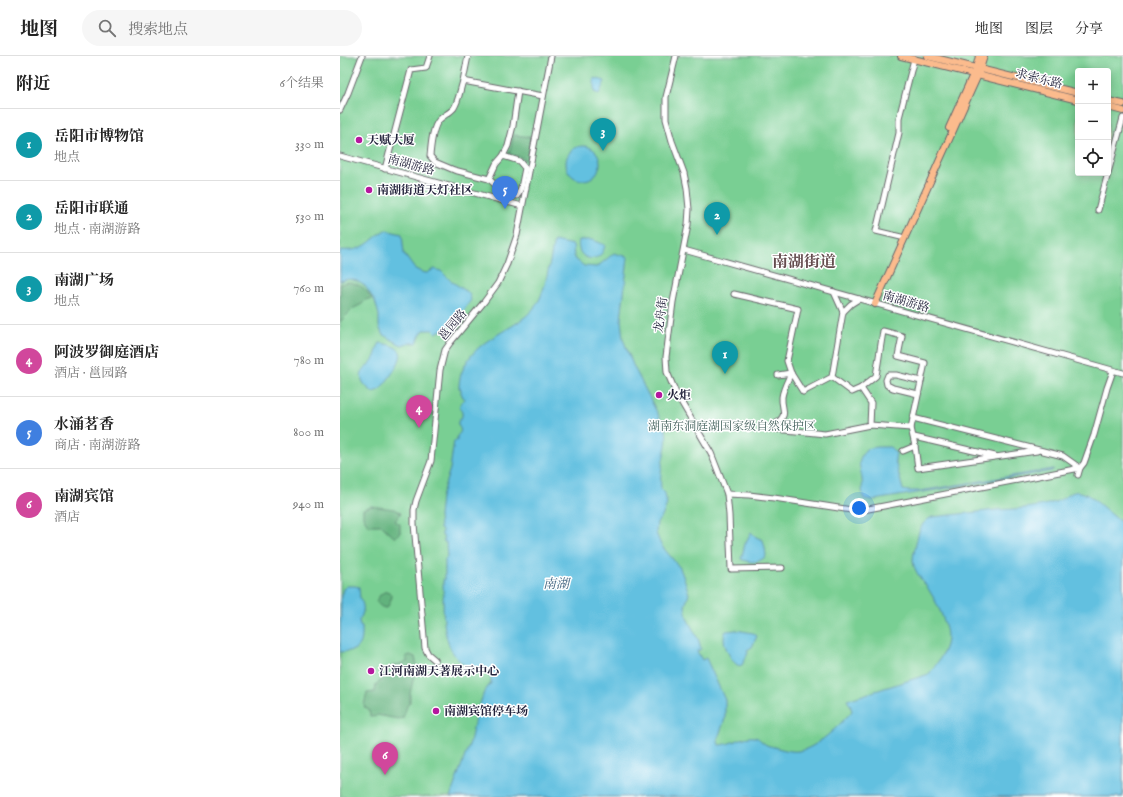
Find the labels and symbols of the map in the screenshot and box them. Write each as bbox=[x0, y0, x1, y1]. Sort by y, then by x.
street label: 求索东路 bbox=[1014, 66, 1064, 92]
pin: 3 bbox=[590, 118, 616, 151]
place label: 天赋大厦 bbox=[367, 133, 415, 148]
marker: 天赋大厦 bbox=[354, 135, 364, 145]
street label: 南湖游路 bbox=[386, 152, 436, 178]
pin: 5 bbox=[492, 176, 518, 209]
place label: 南湖街道天灯社区 bbox=[377, 183, 473, 198]
marker: 南湖街道天灯社区 bbox=[364, 185, 374, 195]
pin: 2 bbox=[704, 202, 730, 235]
district label: 南湖街道 bbox=[772, 253, 836, 273]
street label: 南湖游路 bbox=[881, 288, 931, 316]
street label: 龙舟街 bbox=[651, 295, 671, 334]
street label: 邕园路 bbox=[436, 306, 470, 344]
pin: 1 bbox=[712, 341, 738, 374]
place label: 火炬 bbox=[667, 388, 691, 403]
marker: 火炬 bbox=[654, 390, 664, 400]
pin: 4 bbox=[406, 395, 432, 428]
park label: 湖南东洞庭湖国家级自然保护区 bbox=[648, 419, 816, 434]
your location bbox=[849, 498, 869, 518]
water label: 南湖 bbox=[543, 576, 571, 593]
place label: 江河南湖天著展示中心 bbox=[379, 664, 499, 679]
marker: 江河南湖天著展示中心 bbox=[366, 666, 376, 676]
place label: 南湖宾馆停车场 bbox=[444, 704, 528, 719]
marker: 南湖宾馆停车场 bbox=[431, 706, 441, 716]
pin: 6 bbox=[372, 742, 398, 775]

